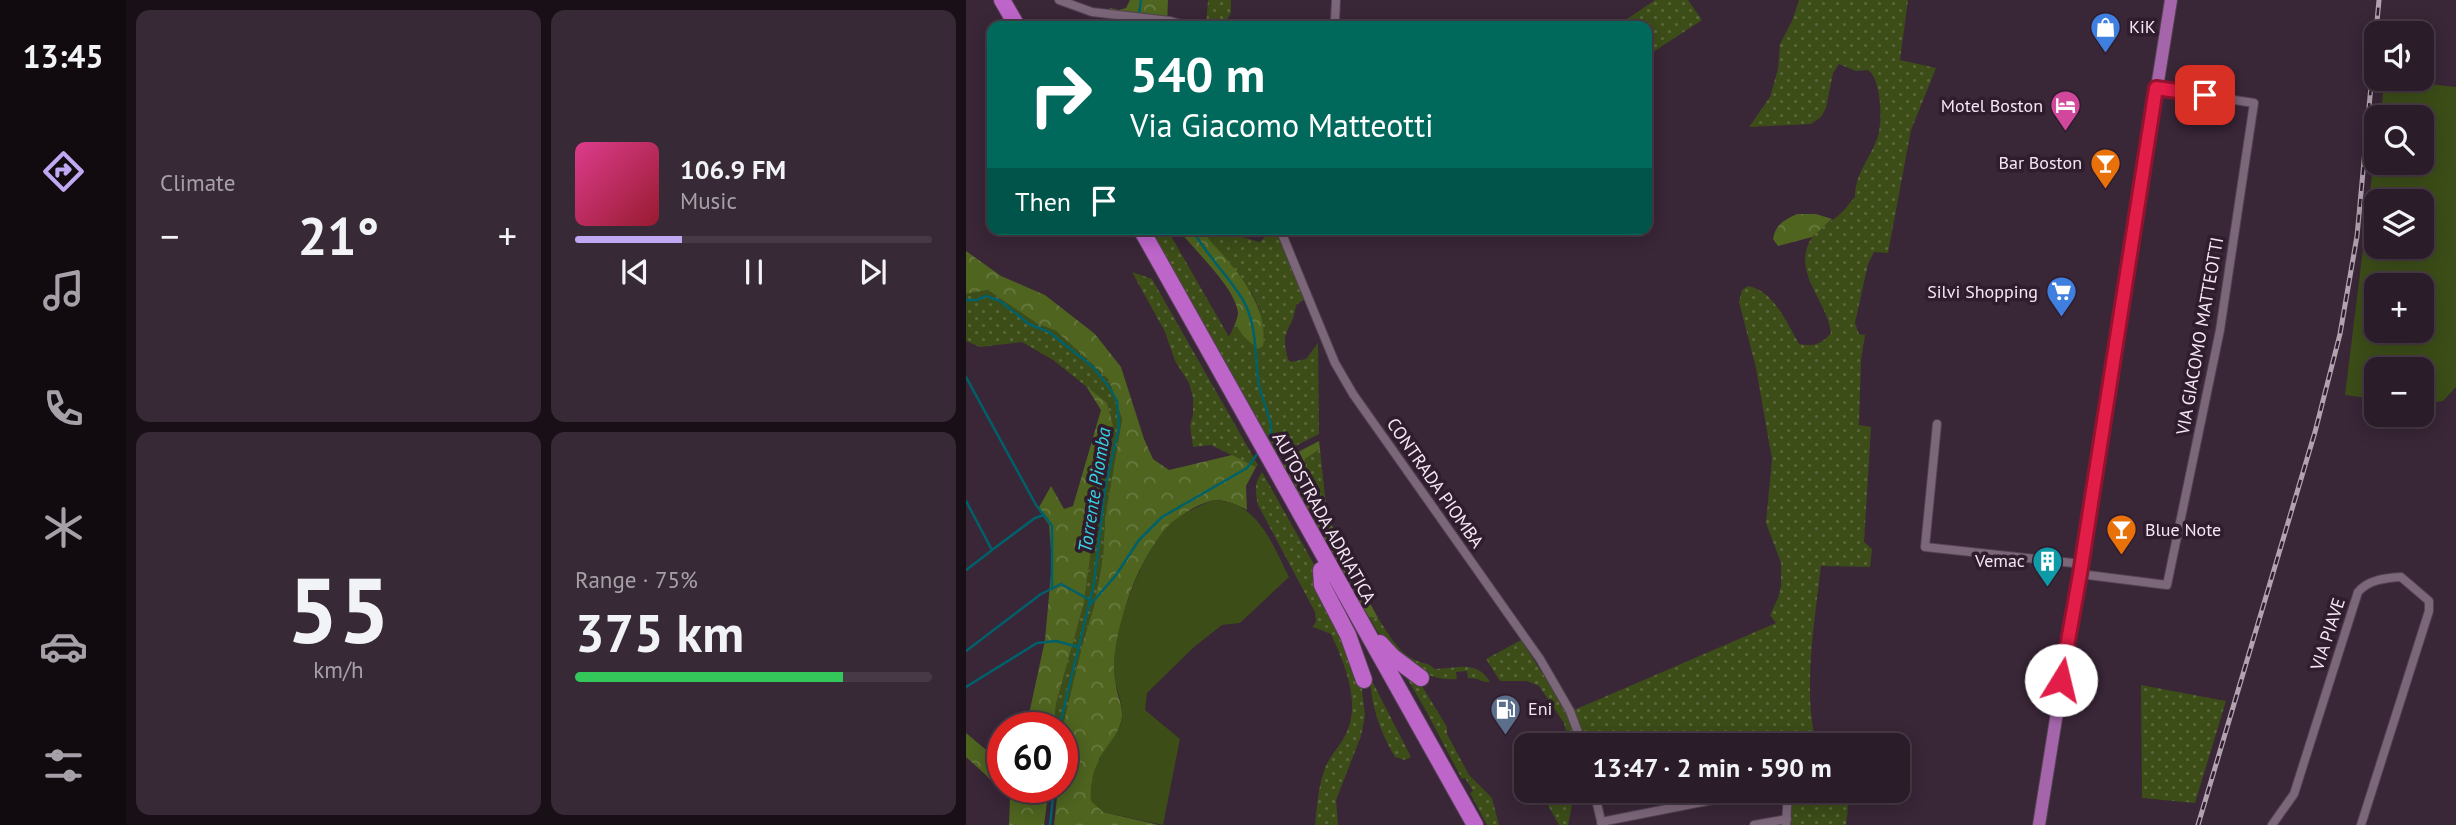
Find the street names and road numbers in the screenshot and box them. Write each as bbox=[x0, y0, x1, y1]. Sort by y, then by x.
street label: VIA GIACOMO MATTEOTTI bbox=[2171, 235, 2228, 438]
street label: CONTRADA PIOMBA bbox=[1382, 413, 1489, 553]
street label: AUTOSTRADA ADRIATICA bbox=[1268, 428, 1381, 608]
street label: VIA PIAVE bbox=[2305, 595, 2350, 674]

